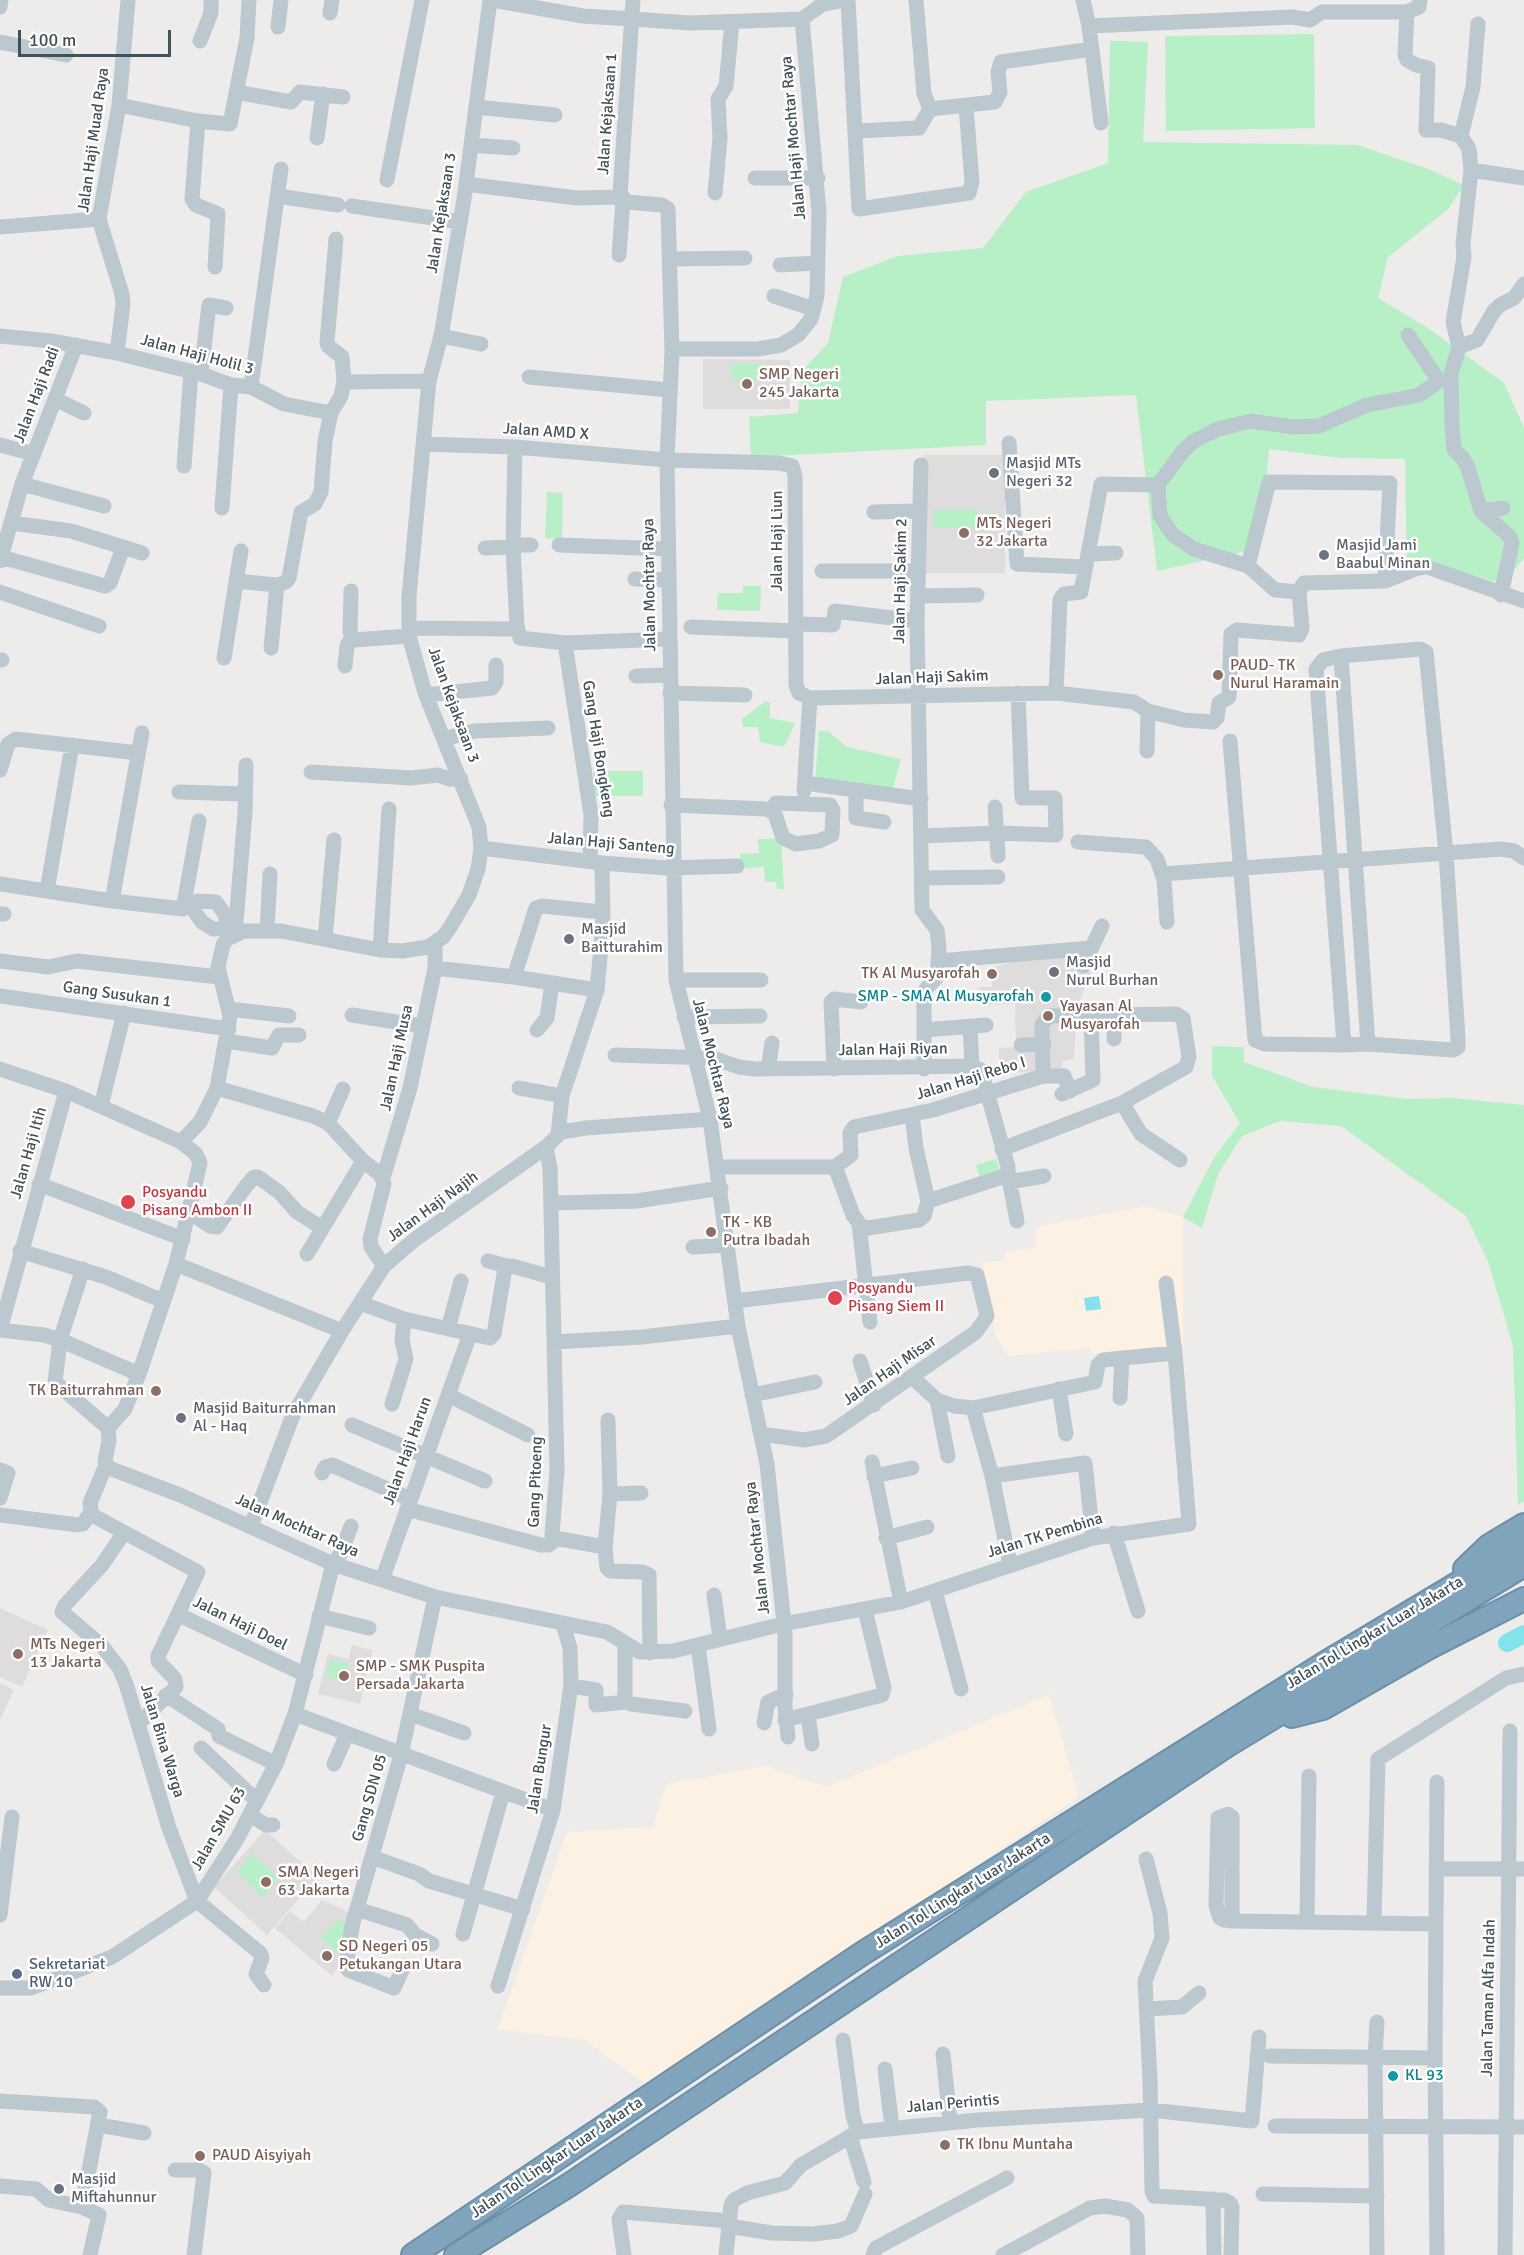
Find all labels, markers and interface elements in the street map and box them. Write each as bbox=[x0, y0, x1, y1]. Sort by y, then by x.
scale bar bbox=[21, 18, 174, 56]
text: 100 m bbox=[29, 29, 76, 51]
street label: Jalan Kejaksaan 1 bbox=[594, 53, 622, 175]
street label: Jalan Haji Mochtar Raya bbox=[777, 55, 811, 221]
street label: Jalan Haji Muad Raya bbox=[74, 67, 114, 213]
street label: Jalan Kejaksaan 3 bbox=[423, 151, 461, 275]
street label: Jalan Haji Holil 3 bbox=[138, 331, 256, 379]
street label: Jalan Haji Radi bbox=[10, 344, 64, 446]
place label: SMP Negeri 245 Jakarta bbox=[759, 365, 839, 403]
marker: SMP Negeri 245 Jakarta bbox=[740, 377, 754, 391]
street label: Jalan AMD X bbox=[502, 419, 590, 445]
place label: Masjid MTs Negeri 32 bbox=[1006, 454, 1081, 492]
marker: Masjid MTs Negeri 32 bbox=[987, 466, 1001, 480]
street label: Jalan Haji Liun bbox=[768, 490, 788, 592]
place label: MTs Negeri 32 Jakarta bbox=[976, 514, 1052, 552]
street label: Jalan Mochtar Raya bbox=[639, 518, 661, 652]
street label: Jalan Haji Sakim 2 bbox=[890, 518, 912, 644]
marker: MTs Negeri 32 Jakarta bbox=[957, 526, 971, 540]
place label: Masjid Jami Baabul Minan bbox=[1336, 536, 1430, 574]
marker: Masjid Jami Baabul Minan bbox=[1317, 548, 1331, 562]
street label: Jalan Kejaksaan 3 bbox=[423, 644, 483, 766]
place label: PAUD- TK Nurul Haramain bbox=[1230, 656, 1339, 694]
street label: Jalan Haji Sakim bbox=[875, 666, 989, 690]
marker: PAUD- TK Nurul Haramain bbox=[1211, 668, 1225, 682]
street label: Gang Haji Bongkeng bbox=[578, 679, 618, 819]
street label: Jalan Haji Santeng bbox=[547, 829, 675, 859]
place label: Masjid Baitturahim bbox=[581, 920, 663, 958]
marker: Masjid Baitturahim bbox=[562, 932, 576, 946]
place label: Masjid Nurul Burhan bbox=[1066, 953, 1158, 991]
place label: TK Al Musyarofah bbox=[861, 964, 980, 984]
marker: Masjid Nurul Burhan bbox=[1047, 965, 1061, 979]
marker: TK Al Musyarofah bbox=[985, 967, 999, 981]
street label: Gang Susukan 1 bbox=[61, 978, 173, 1012]
place label: SMP - SMA Al Musyarofah bbox=[858, 987, 1034, 1007]
marker: SMP - SMA Al Musyarofah bbox=[1039, 990, 1053, 1004]
street label: Jalan Mochtar Raya bbox=[688, 997, 738, 1131]
place label: Yayasan Al Musyarofah bbox=[1060, 997, 1140, 1035]
street label: Jalan Haji Musa bbox=[376, 1003, 418, 1113]
marker: Yayasan Al Musyarofah bbox=[1041, 1009, 1055, 1023]
street label: Jalan Haji Riyan bbox=[838, 1039, 948, 1061]
street label: Jalan Haji Rebo I bbox=[914, 1053, 1028, 1105]
street label: Jalan Haji Itih bbox=[7, 1105, 51, 1201]
street label: Jalan Haji Najih bbox=[384, 1168, 482, 1246]
place label: Posyandu Pisang Ambon II bbox=[142, 1183, 252, 1221]
marker: Posyandu Pisang Ambon II bbox=[119, 1193, 137, 1211]
place label: TK - KB Putra Ibadah bbox=[723, 1213, 810, 1251]
marker: TK - KB Putra Ibadah bbox=[704, 1225, 718, 1239]
place label: Posyandu Pisang Siem II bbox=[848, 1279, 944, 1317]
marker: Posyandu Pisang Siem II bbox=[826, 1289, 844, 1307]
street label: Jalan Haji Misar bbox=[840, 1332, 940, 1410]
place label: TK Baiturrahman bbox=[29, 1381, 144, 1401]
marker: TK Baiturrahman bbox=[149, 1384, 163, 1398]
street label: Jalan Haji Harun bbox=[380, 1394, 436, 1508]
place label: Masjid Baiturrahman Al - Haq bbox=[193, 1399, 336, 1437]
marker: Masjid Baiturrahman Al - Haq bbox=[174, 1411, 188, 1425]
street label: Gang Pitoeng bbox=[525, 1436, 547, 1528]
street label: Jalan Mochtar Raya bbox=[741, 1481, 775, 1615]
street label: Jalan Mochtar Raya bbox=[232, 1490, 362, 1562]
street label: Jalan TK Pembina bbox=[985, 1509, 1105, 1563]
street label: Jalan Tol Lingkar Luar Jakarta bbox=[1283, 1572, 1467, 1694]
street label: Jalan Haji Doel bbox=[190, 1593, 290, 1655]
place label: MTs Negeri 13 Jakarta bbox=[30, 1635, 106, 1673]
marker: MTs Negeri 13 Jakarta bbox=[11, 1647, 25, 1661]
place label: SMP - SMK Puspita Persada Jakarta bbox=[356, 1657, 485, 1695]
marker: SMP - SMK Puspita Persada Jakarta bbox=[337, 1669, 351, 1683]
street label: Jalan Bina Warga bbox=[136, 1682, 188, 1800]
street label: Jalan Bungur bbox=[523, 1723, 557, 1815]
street label: Gang SDN 05 bbox=[348, 1752, 392, 1844]
street label: Jalan SMU 63 bbox=[187, 1784, 251, 1874]
street label: Jalan Tol Lingkar Luar Jakarta bbox=[872, 1829, 1054, 1953]
place label: SMA Negeri 63 Jakarta bbox=[278, 1863, 359, 1901]
marker: SMA Negeri 63 Jakarta bbox=[259, 1875, 273, 1889]
street label: Jalan Taman Alfa Indah bbox=[1478, 1919, 1500, 2077]
place label: SD Negeri 05 Petukangan Utara bbox=[339, 1937, 462, 1975]
marker: SD Negeri 05 Petukangan Utara bbox=[320, 1949, 334, 1963]
place label: Sekretariat RW 10 bbox=[29, 1955, 105, 1993]
marker: Sekretariat RW 10 bbox=[10, 1967, 24, 1981]
place label: KL 93 bbox=[1405, 2066, 1444, 2086]
marker: KL 93 bbox=[1386, 2069, 1400, 2083]
street label: Jalan Perintis bbox=[906, 2090, 1000, 2118]
street label: Jalan Tol Lingkar Luar Jakarta bbox=[467, 2093, 647, 2223]
place label: TK Ibnu Muntaha bbox=[957, 2135, 1073, 2155]
marker: TK Ibnu Muntaha bbox=[938, 2138, 952, 2152]
place label: PAUD Aisyiyah bbox=[212, 2146, 311, 2166]
marker: PAUD Aisyiyah bbox=[193, 2149, 207, 2163]
place label: Masjid Miftahunnur bbox=[71, 2170, 156, 2208]
marker: Masjid Miftahunnur bbox=[52, 2182, 66, 2196]

